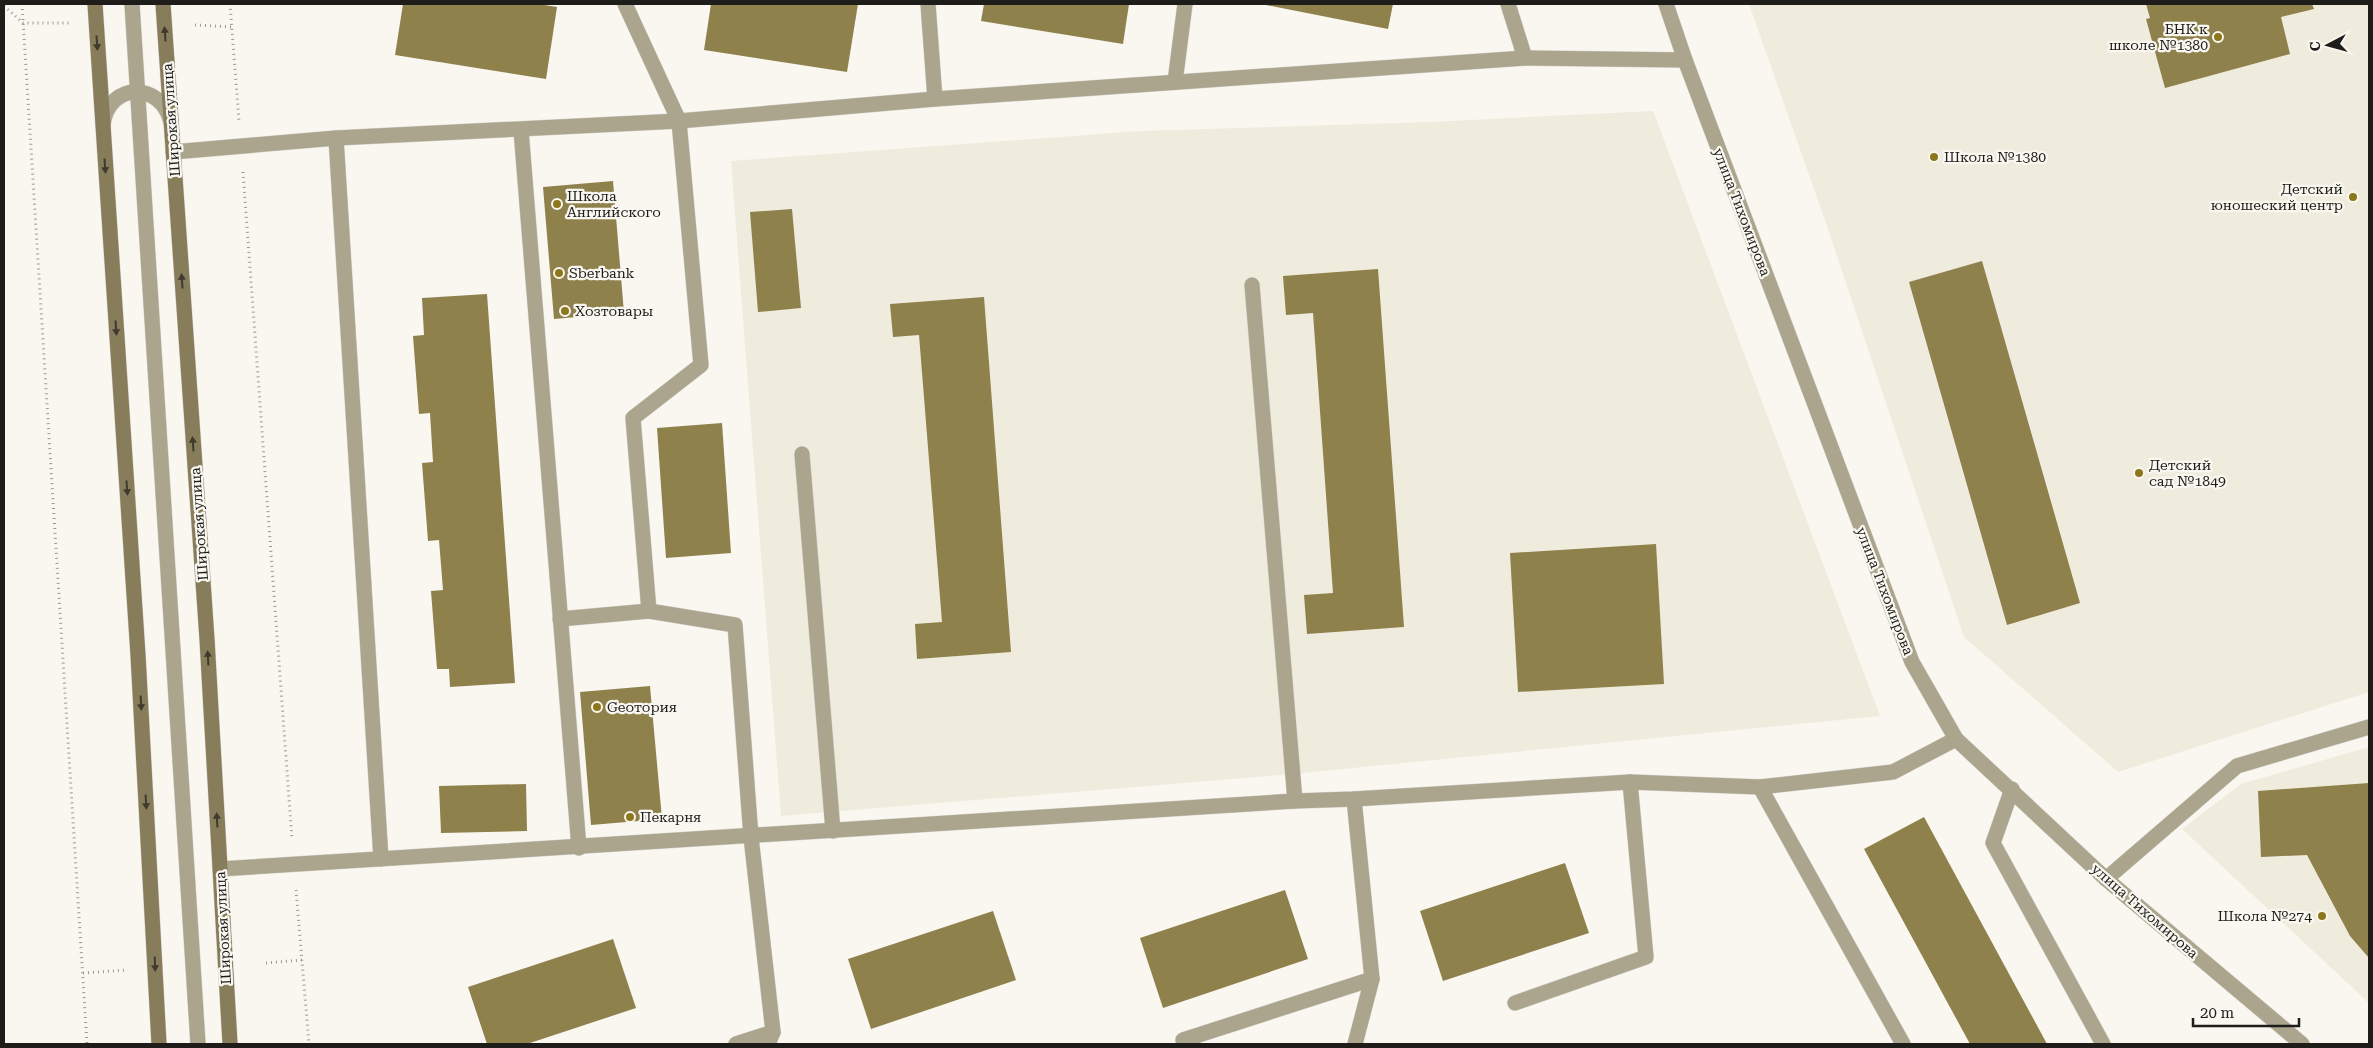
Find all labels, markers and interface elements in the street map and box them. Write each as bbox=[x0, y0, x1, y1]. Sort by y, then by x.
north arrow bbox=[2303, 20, 2353, 70]
place label: БНК к школе №1380 bbox=[2109, 21, 2208, 53]
one-way arrow bbox=[160, 26, 168, 42]
marker: БНК к школе №1380 bbox=[2212, 31, 2224, 43]
one-way arrow bbox=[94, 35, 102, 51]
text: С bbox=[2307, 40, 2324, 52]
street label: Широкая улица bbox=[159, 62, 183, 177]
street label: улица Тихомирова bbox=[1710, 146, 1774, 278]
place label: Школа №1380 bbox=[1944, 149, 2046, 165]
marker: Школа №1380 bbox=[1928, 151, 1940, 163]
one-way arrow bbox=[102, 158, 110, 174]
place label: Детский юношеский центр bbox=[2211, 181, 2343, 213]
place label: Школа Английского bbox=[567, 188, 661, 220]
marker: Детский юношеский центр bbox=[2347, 191, 2359, 203]
marker: Школа Английского bbox=[551, 198, 563, 210]
place label: Sberbank bbox=[569, 265, 634, 281]
marker: Sberbank bbox=[553, 267, 565, 279]
one-way arrow bbox=[178, 273, 186, 289]
place label: Хозтовары bbox=[575, 303, 653, 319]
marker: Хозтовары bbox=[559, 305, 571, 317]
one-way arrow bbox=[113, 320, 121, 336]
one-way arrow bbox=[189, 435, 197, 451]
place label: Детский сад №1849 bbox=[2149, 457, 2226, 489]
street label: Широкая улица bbox=[187, 466, 211, 581]
marker: Детский сад №1849 bbox=[2133, 467, 2145, 479]
one-way arrow bbox=[123, 480, 131, 496]
street label: улица Тихомирова bbox=[1853, 525, 1917, 657]
one-way arrow bbox=[203, 650, 211, 666]
one-way arrow bbox=[137, 696, 145, 712]
place label: Gеотория bbox=[607, 699, 677, 715]
marker: Gеотория bbox=[591, 701, 603, 713]
one-way arrow bbox=[143, 794, 151, 810]
place label: Пекарня bbox=[640, 809, 701, 825]
marker: Пекарня bbox=[624, 811, 636, 823]
one-way arrow bbox=[213, 812, 221, 828]
street label: улица Тихомирова bbox=[2089, 861, 2202, 962]
street label: Широкая улица bbox=[212, 871, 234, 985]
place label: Школа №274 bbox=[2218, 908, 2312, 924]
marker: Школа №274 bbox=[2316, 910, 2328, 922]
one-way arrow bbox=[151, 957, 159, 973]
scale bar bbox=[2193, 996, 2299, 1028]
text: 20 m bbox=[2200, 1004, 2235, 1022]

